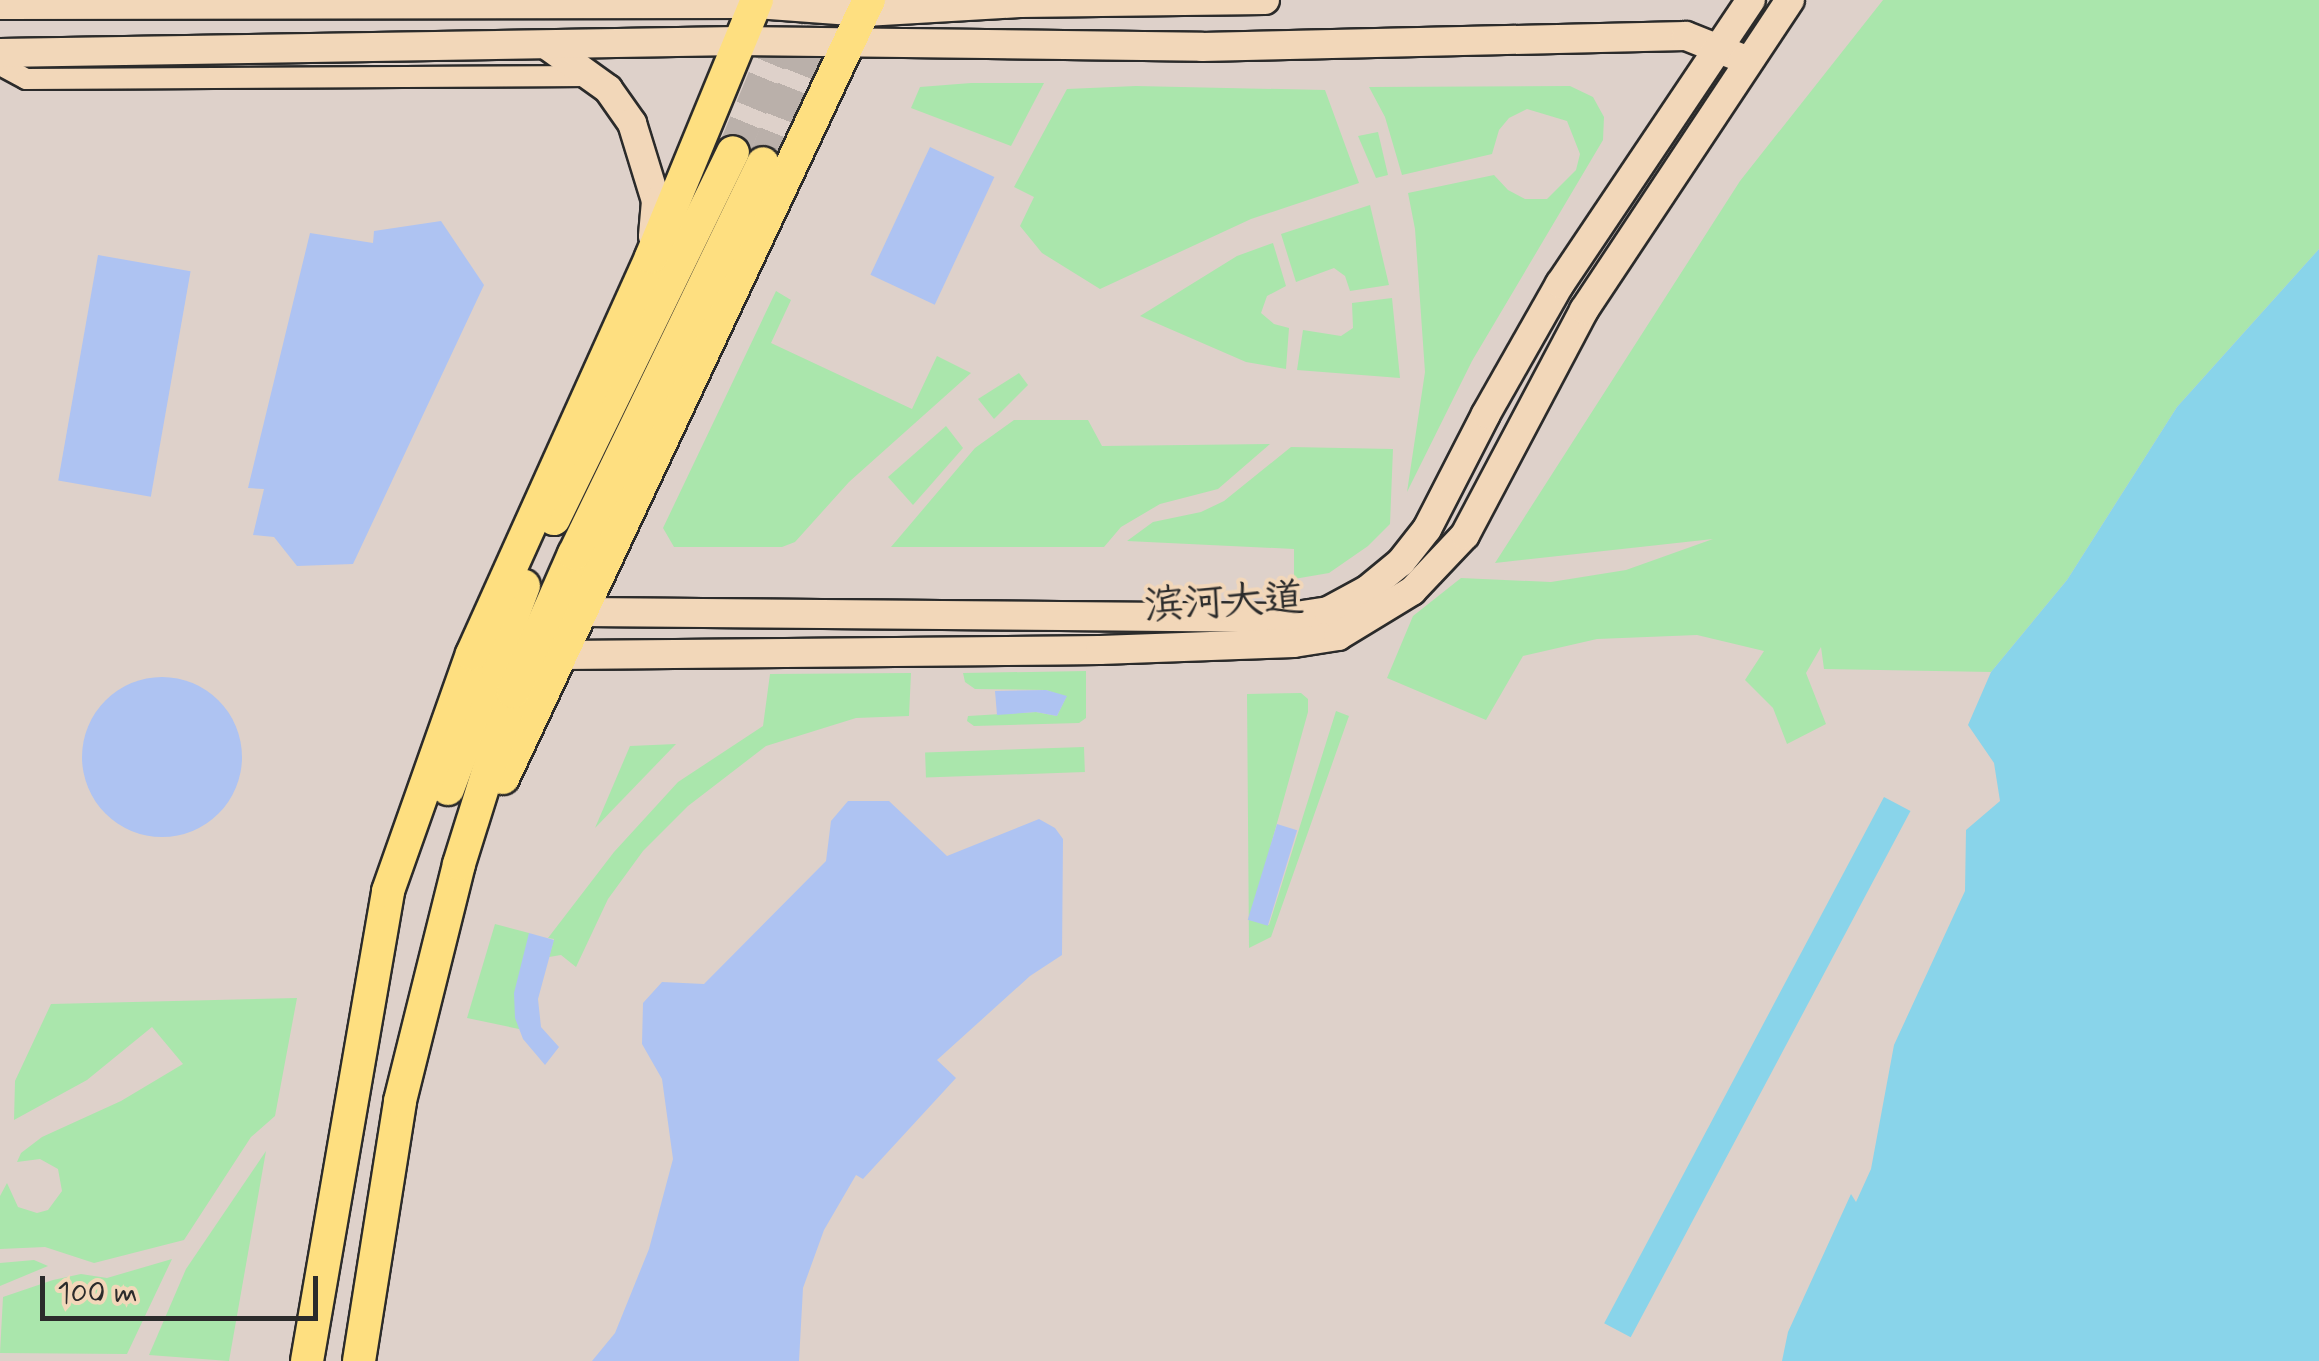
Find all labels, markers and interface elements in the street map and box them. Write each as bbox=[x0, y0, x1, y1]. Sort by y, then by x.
street label: 滨河大道 bbox=[1143, 575, 1305, 631]
scale bar bbox=[45, 1256, 322, 1318]
text: 100 m bbox=[57, 1274, 138, 1313]

